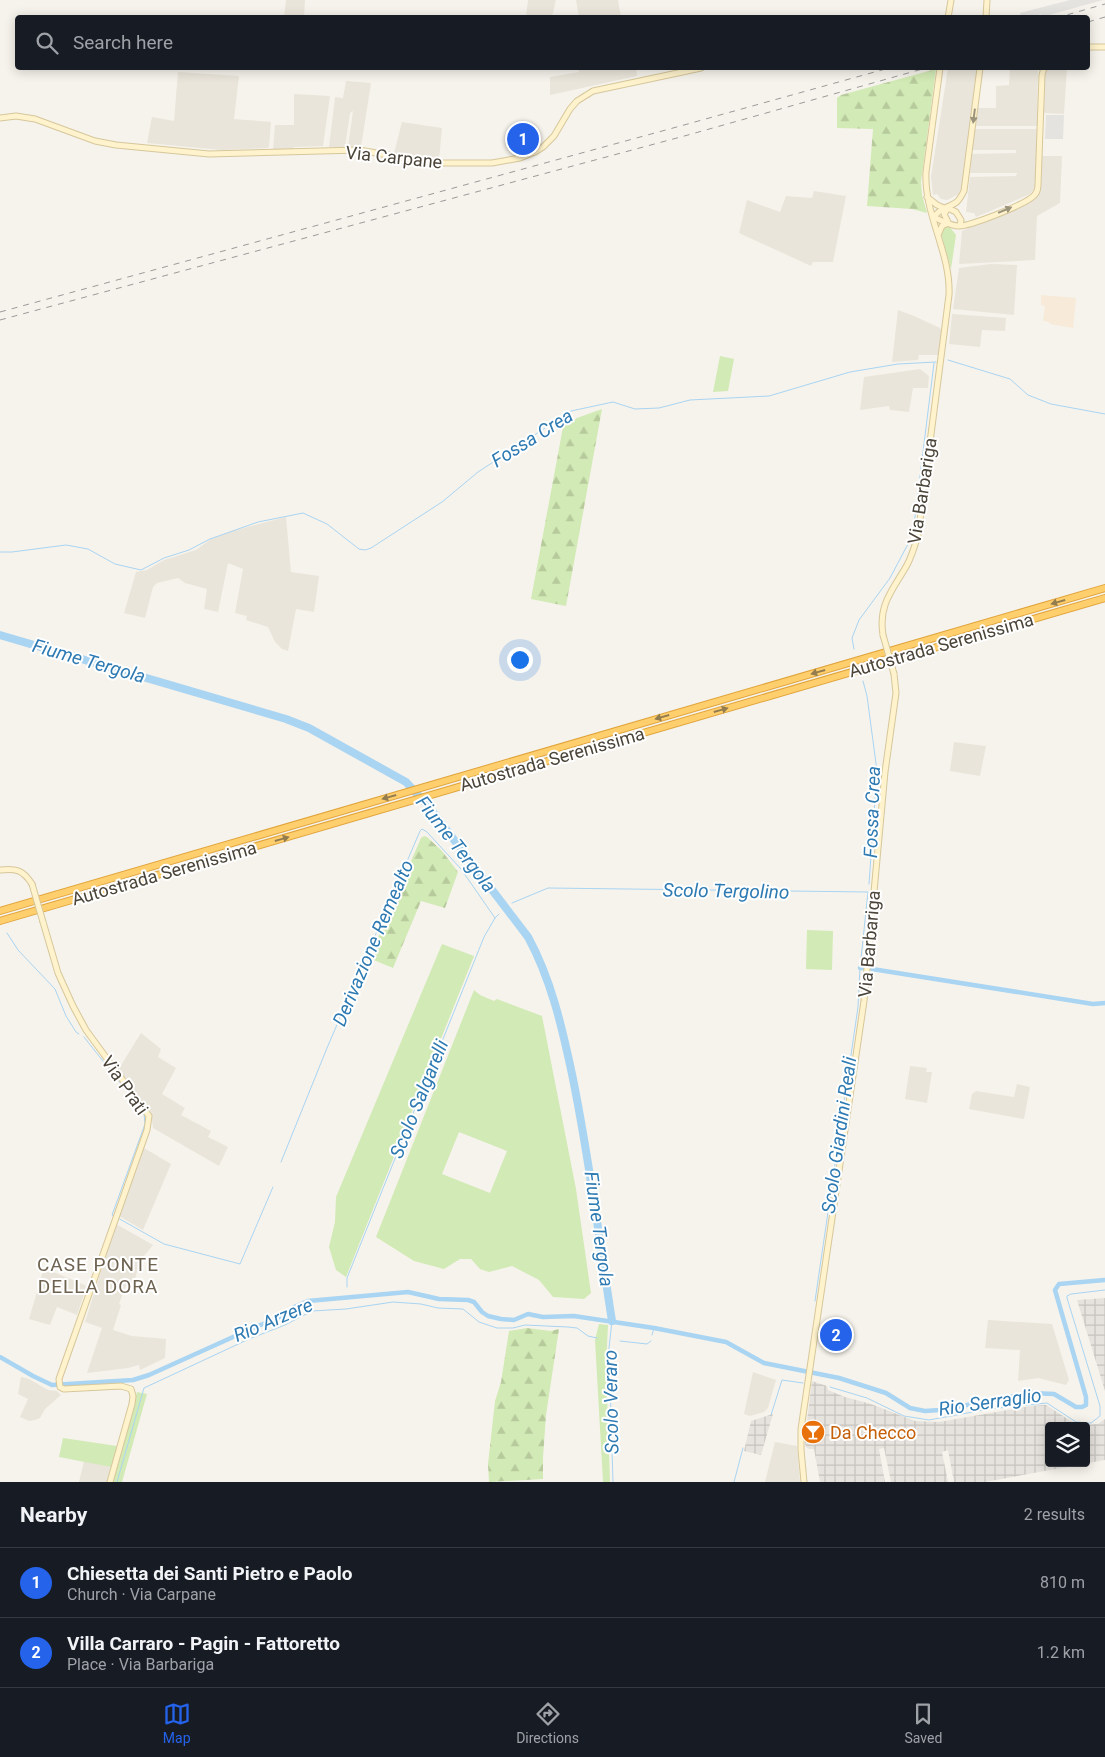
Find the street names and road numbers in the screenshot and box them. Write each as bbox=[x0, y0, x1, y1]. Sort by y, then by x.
street label: Via Carpane bbox=[345, 141, 443, 173]
street label: Via Barbariga bbox=[903, 436, 941, 546]
street label: Autostrada Serenissima bbox=[846, 609, 1036, 681]
street label: Autostrada Serenissima bbox=[457, 723, 647, 795]
street label: Autostrada Serenissima bbox=[69, 837, 259, 909]
street label: Via Barbariga bbox=[854, 890, 884, 998]
street label: Via Prati bbox=[97, 1051, 153, 1119]

